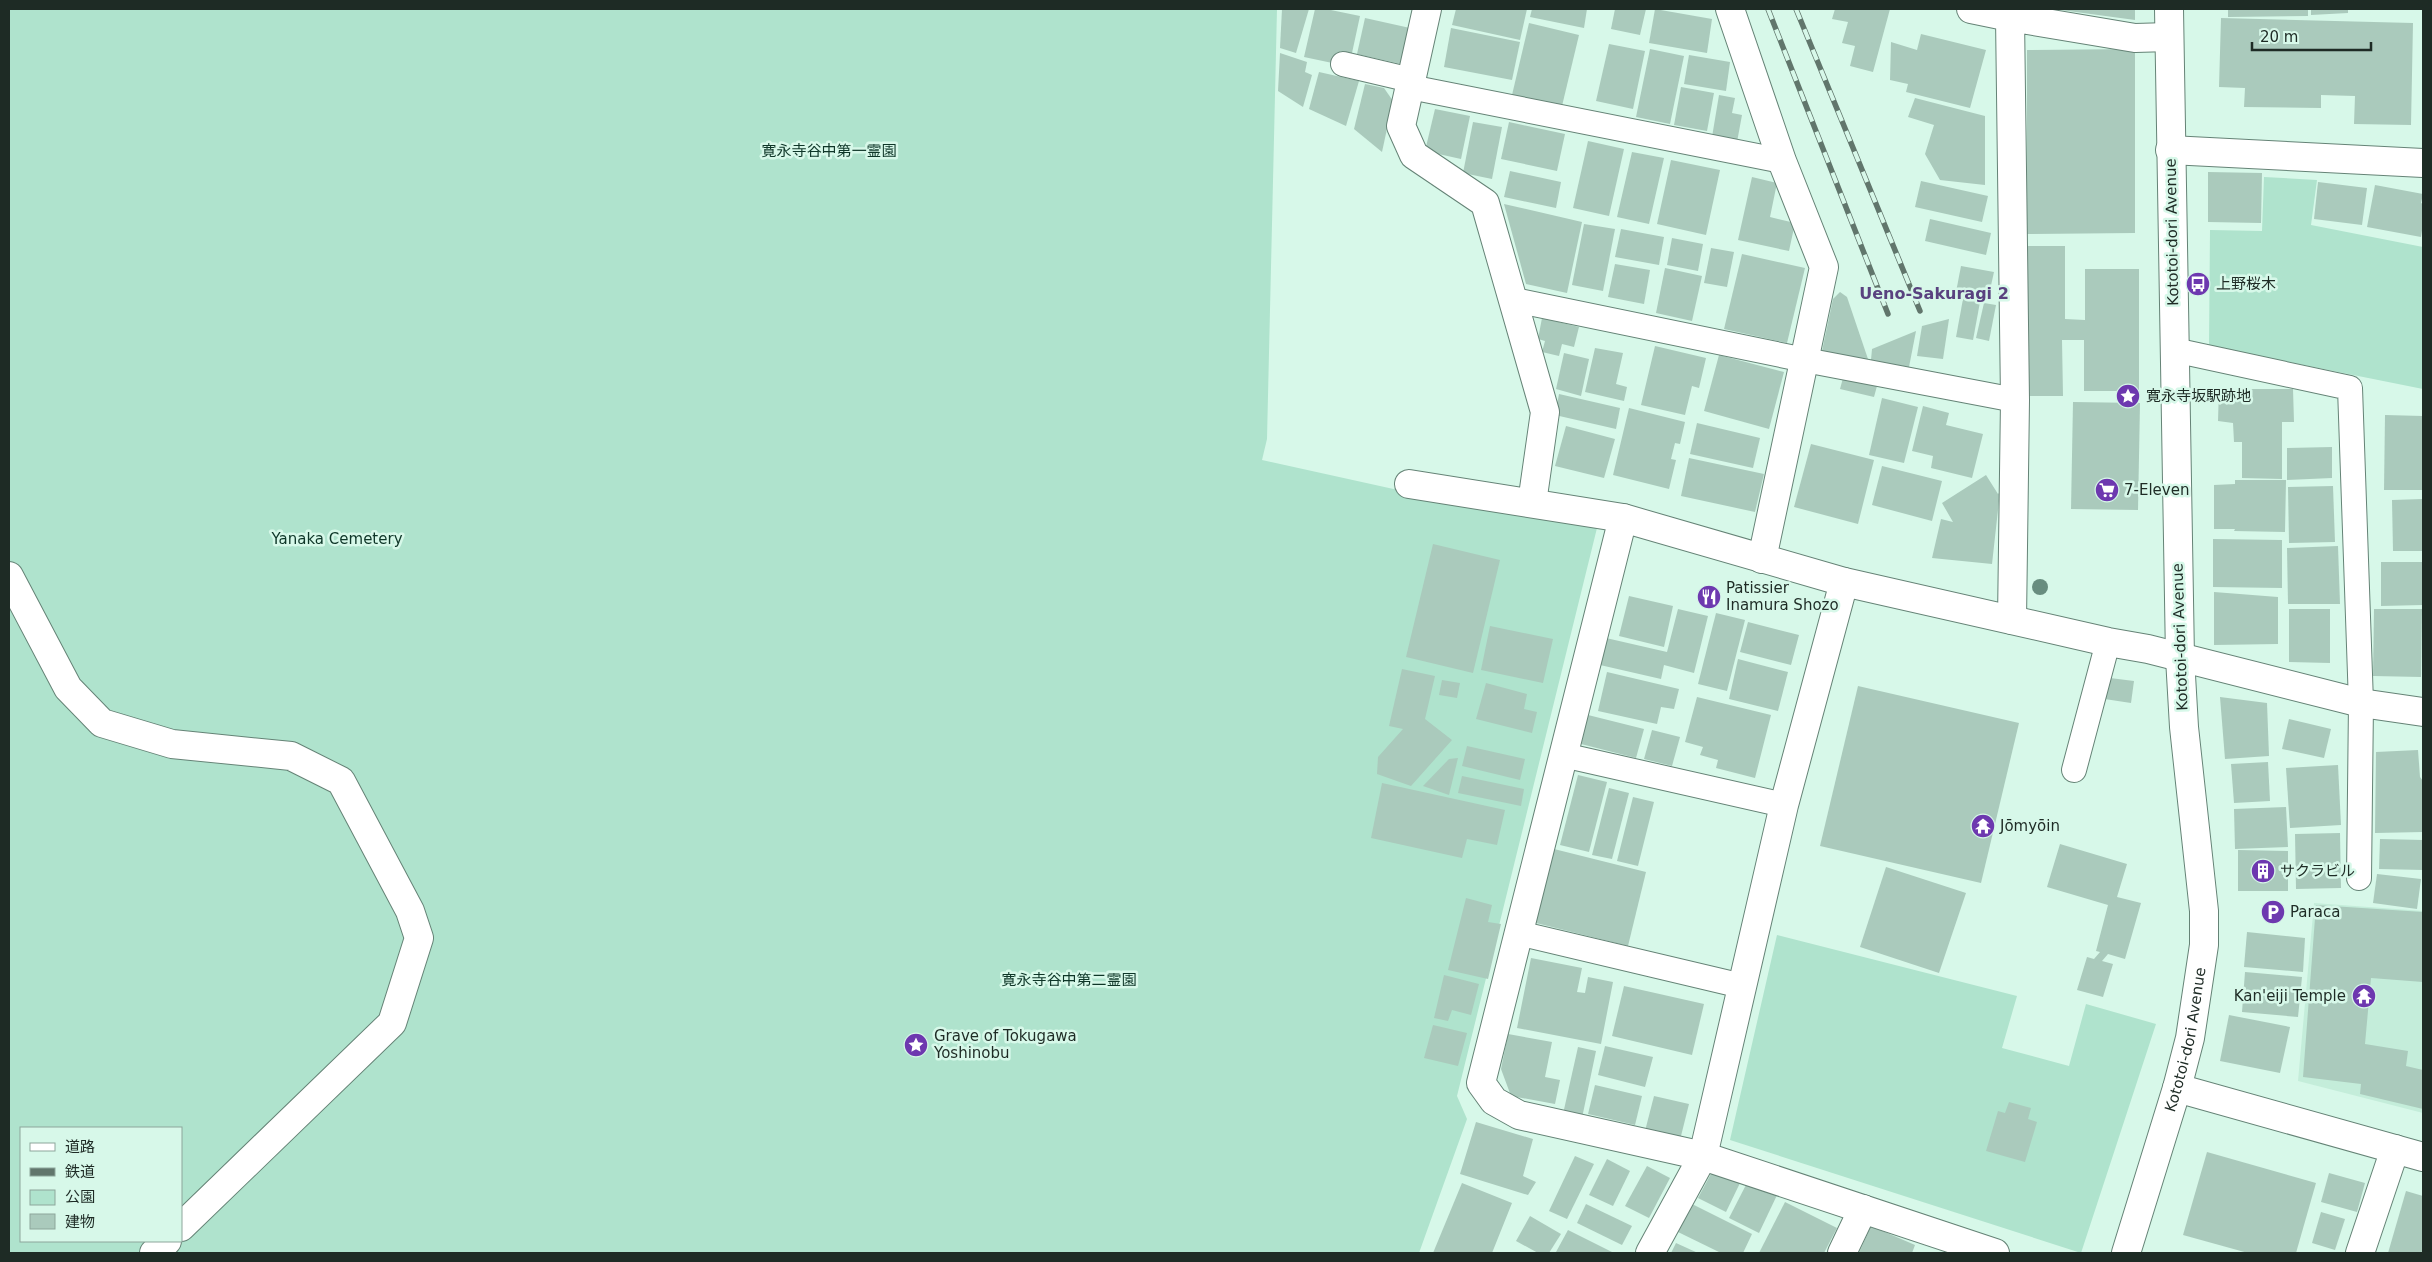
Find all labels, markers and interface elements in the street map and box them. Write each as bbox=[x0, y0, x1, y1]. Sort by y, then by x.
scale bar bbox=[2252, 20, 2371, 52]
text: 20 m bbox=[2260, 28, 2298, 46]
park label: 寛永寺谷中第一霊園 bbox=[761, 142, 897, 160]
street label: Kototoi-dori Avenue bbox=[2162, 158, 2182, 306]
bus stop icon: 上野桜木 bbox=[2185, 271, 2211, 297]
place label: 上野桜木 bbox=[2216, 275, 2276, 293]
district label: Ueno-Sakuragi 2 bbox=[1859, 284, 2009, 303]
place icon: 寛永寺坂駅跡地 bbox=[2115, 383, 2141, 409]
place label: 寛永寺坂駅跡地 bbox=[2146, 387, 2251, 405]
supermarket icon: 7-Eleven bbox=[2094, 477, 2120, 503]
place label: 7-Eleven bbox=[2124, 481, 2189, 499]
park label: Yanaka Cemetery bbox=[270, 530, 403, 548]
street label: Kototoi-dori Avenue bbox=[2168, 563, 2192, 711]
place label: Patissier Inamura Shozo bbox=[1726, 579, 1839, 614]
restaurant icon: Patissier Inamura Shozo bbox=[1696, 584, 1722, 610]
temple icon: Jōmyōin bbox=[1970, 813, 1996, 839]
place label: Jōmyōin bbox=[1999, 817, 2060, 835]
building icon: サクラビル bbox=[2250, 858, 2276, 884]
place label: サクラビル bbox=[2280, 862, 2355, 880]
parking icon: Paraca bbox=[2260, 899, 2286, 925]
place label: Paraca bbox=[2290, 903, 2340, 921]
street label: Kototoi-dori Avenue bbox=[2161, 966, 2210, 1114]
park label: 寛永寺谷中第二霊園 bbox=[1001, 971, 1137, 989]
temple icon: Kan'eiji Temple bbox=[2351, 983, 2377, 1009]
place label: Kan'eiji Temple bbox=[2234, 987, 2346, 1005]
place label: Grave of Tokugawa Yoshinobu bbox=[933, 1027, 1077, 1062]
place icon: Grave of Tokugawa Yoshinobu bbox=[903, 1032, 929, 1058]
legend bbox=[20, 1127, 182, 1242]
text: 道路 bbox=[65, 1138, 95, 1156]
text: 鉄道 bbox=[65, 1163, 95, 1181]
text: 公園 bbox=[65, 1188, 95, 1206]
text: 建物 bbox=[65, 1213, 95, 1231]

